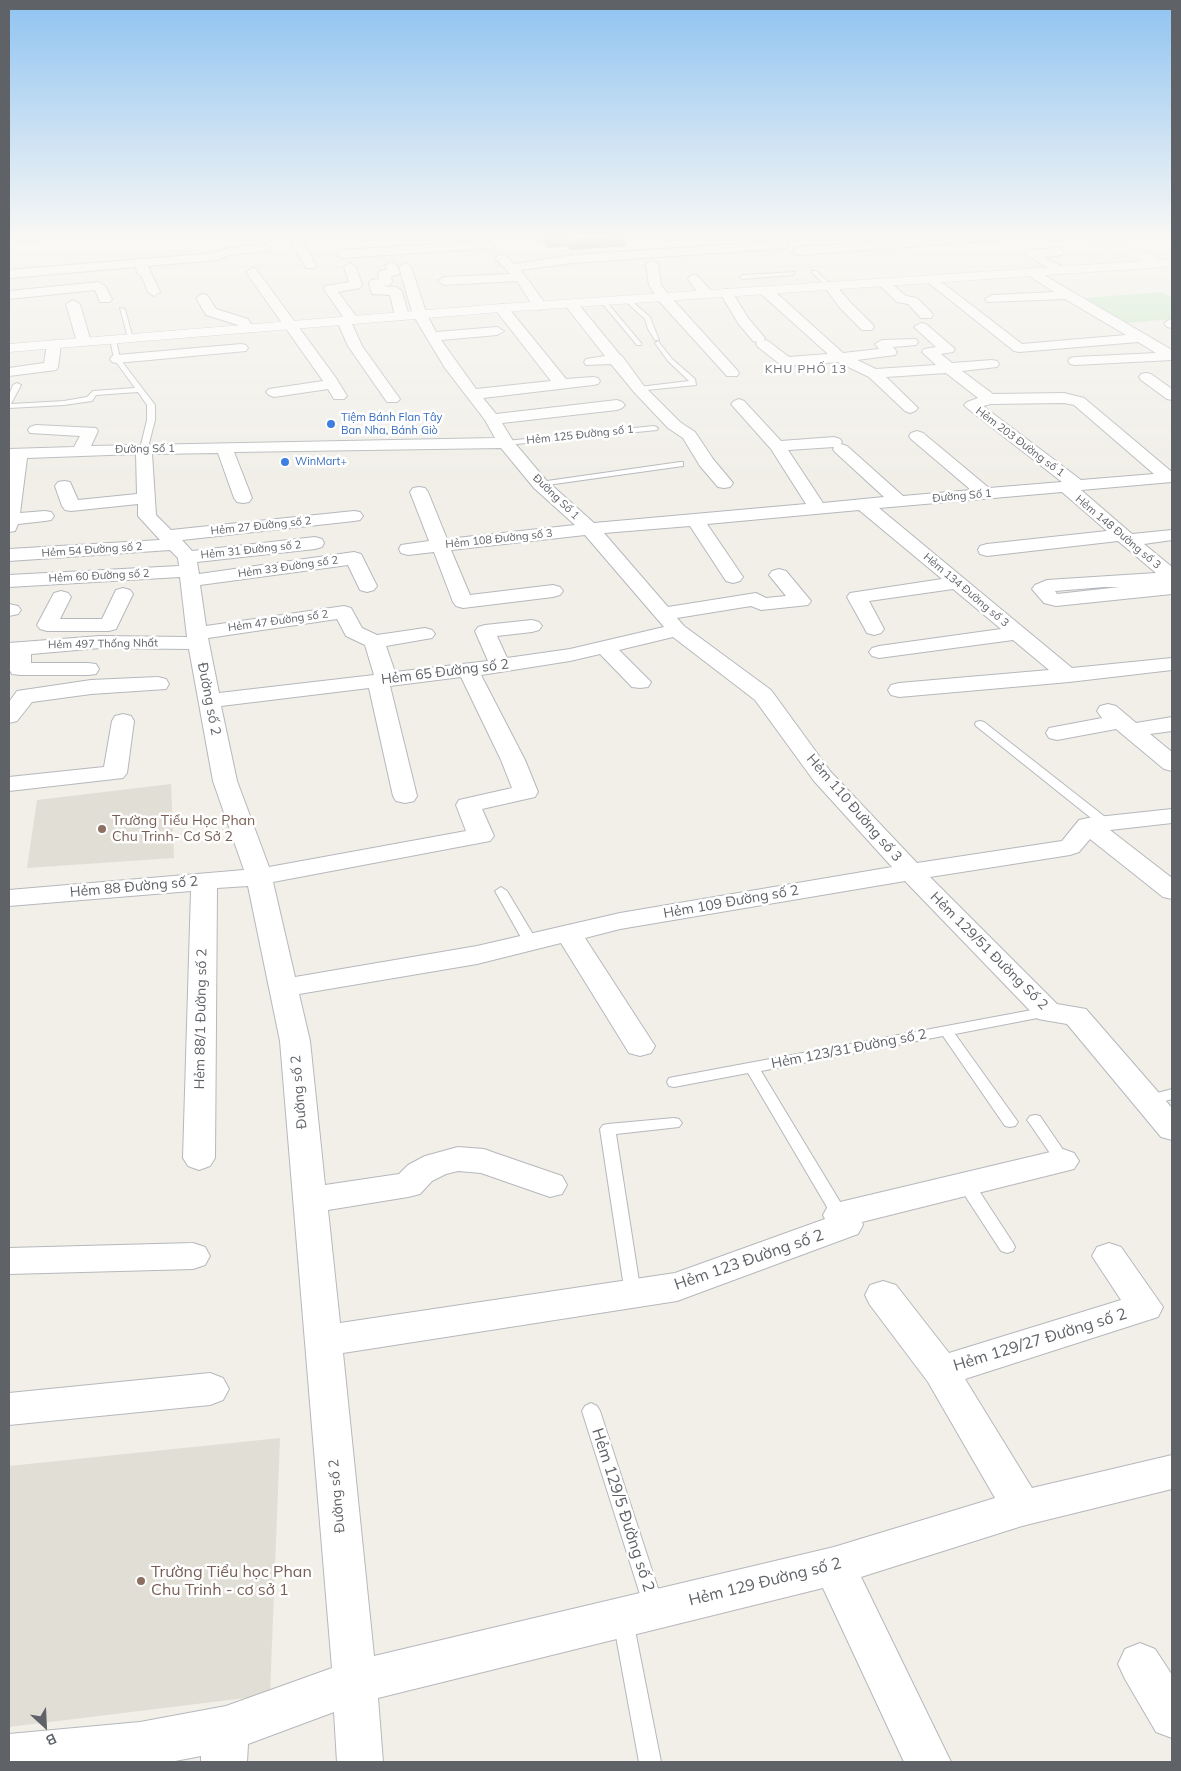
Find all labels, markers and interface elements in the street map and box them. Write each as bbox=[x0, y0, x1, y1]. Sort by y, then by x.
district label: KHU PHỐ 13 bbox=[764, 362, 848, 376]
street label: Hẻm 203 Đường số 1 bbox=[973, 404, 1067, 480]
place label: Tiệm Bánh Flan Tây Ban Nha, Bánh Giò bbox=[341, 411, 442, 437]
marker: Tiệm Bánh Flan Tây Ban Nha, Bánh Giò bbox=[325, 418, 337, 430]
street label: Hẻm 125 Đường số 1 bbox=[526, 423, 634, 447]
street label: Đường Số 1 bbox=[115, 442, 175, 456]
place label: WinMart+ bbox=[295, 455, 347, 469]
marker: WinMart+ bbox=[279, 456, 291, 468]
street label: Đường Số 1 bbox=[530, 472, 582, 522]
street label: Đường Số 1 bbox=[932, 487, 992, 505]
street label: Hẻm 148 Đường số 3 bbox=[1073, 492, 1163, 572]
street label: Hẻm 27 Đường số 2 bbox=[210, 514, 312, 538]
street label: Hẻm 108 Đường số 3 bbox=[445, 527, 553, 551]
street label: Hẻm 31 Đường số 2 bbox=[200, 538, 302, 562]
street label: Hẻm 54 Đường số 2 bbox=[41, 540, 143, 560]
street label: Hẻm 134 Đường số 3 bbox=[921, 550, 1011, 630]
street label: Hẻm 33 Đường số 2 bbox=[237, 553, 339, 581]
street label: Hẻm 60 Đường số 2 bbox=[48, 567, 150, 585]
street label: Hẻm 47 Đường số 2 bbox=[227, 607, 329, 635]
street label: Hẻm 497 Thống Nhất bbox=[48, 636, 158, 652]
street label: Hẻm 65 Đường số 2 bbox=[380, 656, 510, 688]
street label: Đường số 2 bbox=[194, 661, 224, 737]
street label: Hẻm 110 Đường số 3 bbox=[803, 751, 905, 865]
place label: Trường Tiểu Học Phan Chu Trinh- Cơ Sở 2 bbox=[112, 813, 255, 846]
marker: Trường Tiểu Học Phan Chu Trinh- Cơ Sở 2 bbox=[96, 823, 108, 835]
street label: Hẻm 88 Đường số 2 bbox=[69, 873, 199, 901]
street label: Hẻm 109 Đường số 2 bbox=[662, 882, 800, 922]
street label: Hẻm 129/51 Đường Số 2 bbox=[927, 889, 1051, 1013]
street label: Hẻm 88/1 Đường số 2 bbox=[191, 948, 211, 1090]
street label: Hẻm 123/31 Đường số 2 bbox=[770, 1026, 928, 1072]
street label: Đường số 2 bbox=[287, 1054, 311, 1130]
street label: Hẻm 123 Đường số 2 bbox=[672, 1225, 826, 1295]
street label: Hẻm 129/27 Đường số 2 bbox=[951, 1304, 1129, 1376]
street label: Hẻm 129/5 Đường số 2 bbox=[587, 1426, 659, 1594]
street label: Đường số 2 bbox=[325, 1458, 349, 1534]
street label: Hẻm 129 Đường số 2 bbox=[687, 1554, 843, 1610]
place label: Trường Tiểu học Phan Chu Trinh - cơ sở 1 bbox=[151, 1562, 312, 1600]
marker: Trường Tiểu học Phan Chu Trinh - cơ sở 1 bbox=[135, 1575, 147, 1587]
north arrow bbox=[20, 1701, 70, 1751]
text: B bbox=[43, 1729, 60, 1750]

